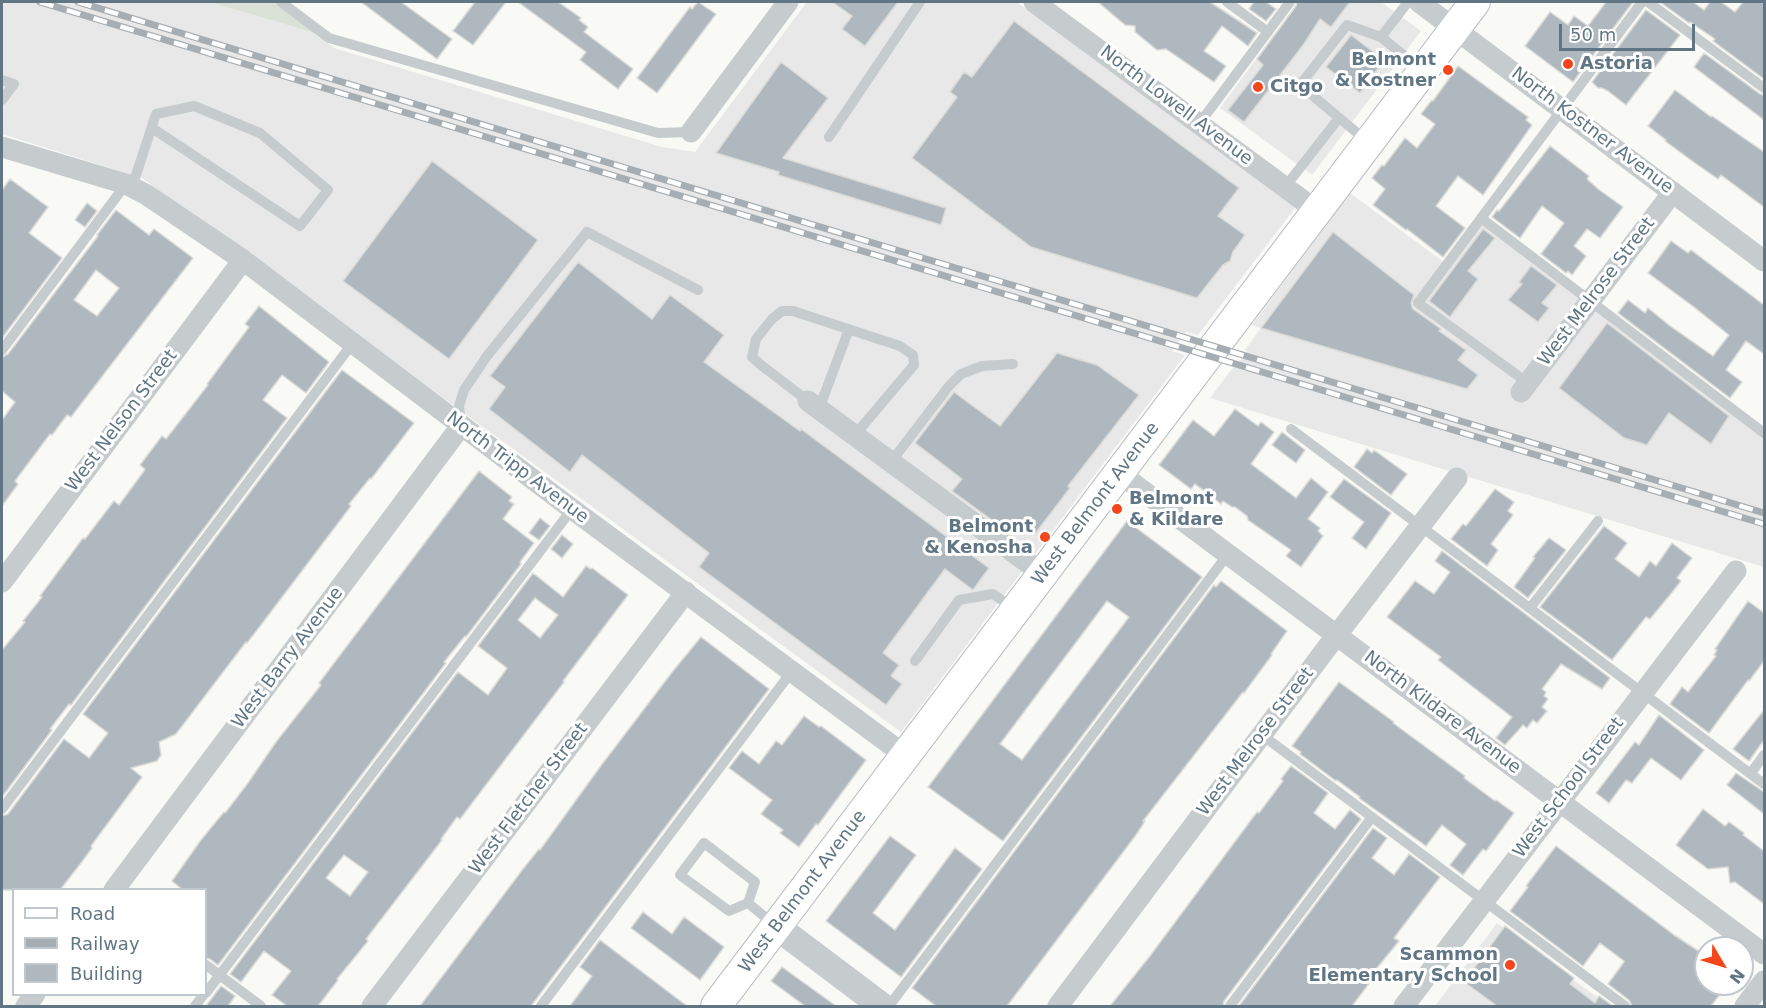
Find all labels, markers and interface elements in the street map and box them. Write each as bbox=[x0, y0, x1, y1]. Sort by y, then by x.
scale bar bbox=[1562, 12, 1698, 50]
text: 50 m bbox=[1570, 24, 1616, 45]
street label: North Lowell Avenue bbox=[1096, 42, 1256, 170]
place label: Belmont & Kostner bbox=[1335, 49, 1436, 92]
place label: Astoria bbox=[1580, 53, 1653, 75]
marker: Astoria bbox=[1561, 57, 1575, 71]
marker: Belmont & Kostner bbox=[1441, 63, 1455, 77]
street label: North Kostner Avenue bbox=[1507, 63, 1677, 199]
place label: Citgo bbox=[1270, 76, 1323, 98]
marker: Citgo bbox=[1251, 80, 1265, 94]
street label: West Melrose Street bbox=[1534, 213, 1660, 371]
street label: West Nelson Street bbox=[62, 346, 182, 496]
street label: North Tripp Avenue bbox=[442, 408, 592, 528]
street label: West Belmont Avenue bbox=[1028, 418, 1164, 590]
place label: Belmont & Kildare bbox=[1129, 488, 1223, 530]
marker: Belmont & Kildare bbox=[1110, 502, 1124, 516]
place label: Belmont & Kenosha bbox=[924, 516, 1033, 558]
marker: Belmont & Kenosha bbox=[1038, 530, 1052, 544]
street label: West Barry Avenue bbox=[228, 583, 348, 733]
street label: North Kildare Avenue bbox=[1359, 647, 1525, 779]
street label: West Melrose Street bbox=[1193, 663, 1319, 821]
street label: West School Street bbox=[1509, 714, 1629, 862]
street label: West Fletcher Street bbox=[465, 719, 593, 879]
street label: West Belmont Avenue bbox=[735, 806, 871, 978]
legend bbox=[12, 888, 207, 996]
text: Road bbox=[70, 903, 115, 924]
text: Railway bbox=[70, 933, 140, 954]
north arrow bbox=[1694, 936, 1754, 996]
place label: Scammon Elementary School bbox=[1309, 944, 1498, 986]
marker: Scammon Elementary School bbox=[1503, 958, 1517, 972]
text: Building bbox=[70, 963, 143, 984]
text: N bbox=[1725, 965, 1749, 987]

